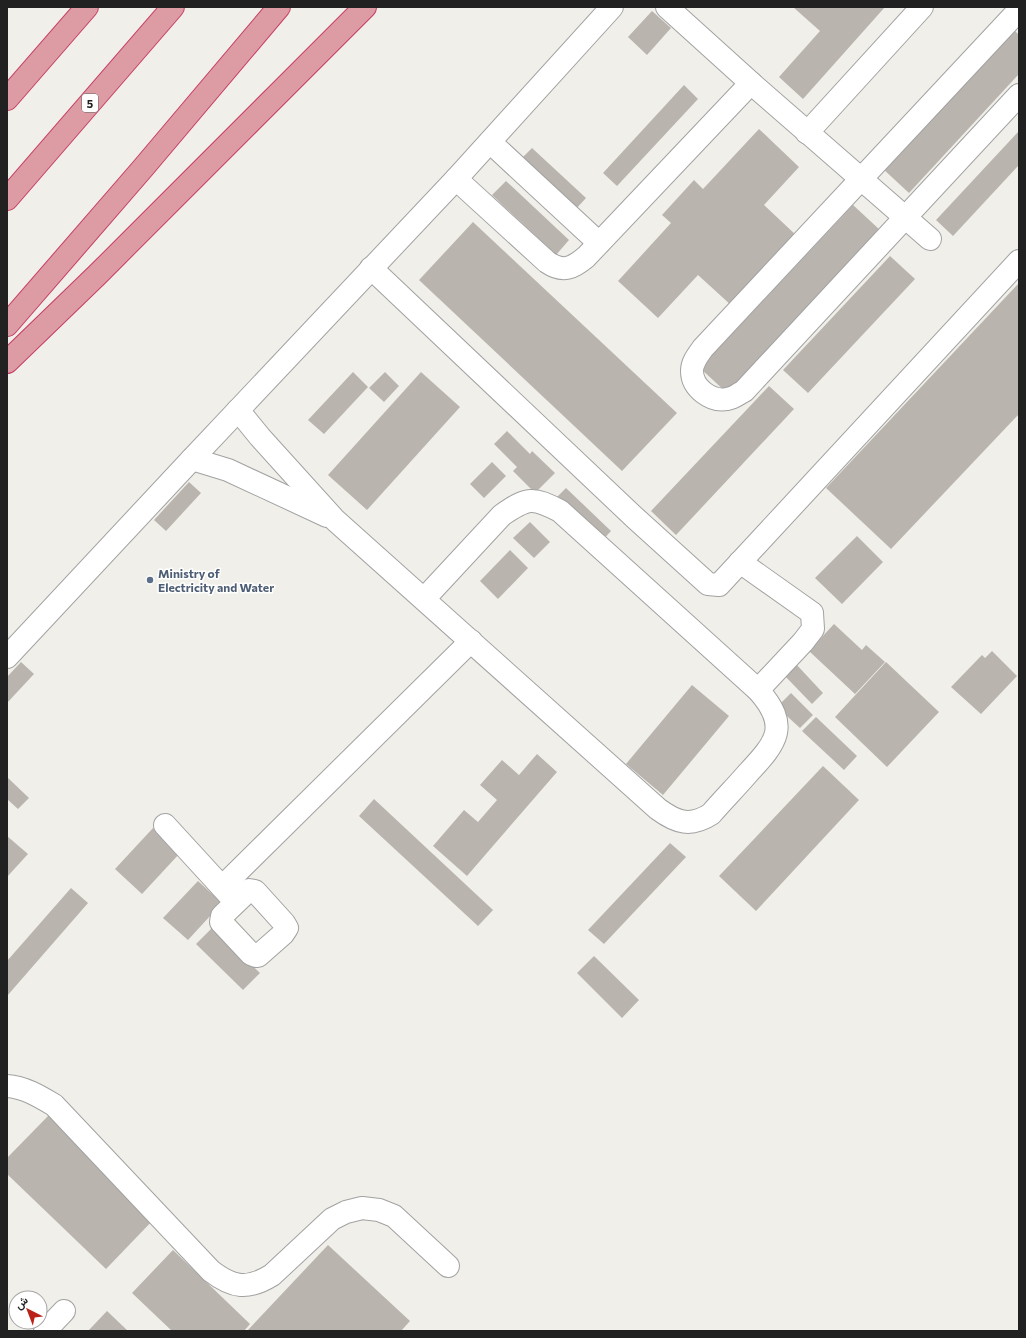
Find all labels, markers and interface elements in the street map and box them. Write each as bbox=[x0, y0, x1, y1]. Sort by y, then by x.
road number: 5 bbox=[82, 94, 98, 112]
place label: Ministry of Electricity and Water bbox=[158, 566, 274, 594]
marker: Ministry of Electricity and Water bbox=[145, 575, 155, 585]
north arrow bbox=[8, 1290, 48, 1330]
text: ش bbox=[12, 1293, 31, 1312]

